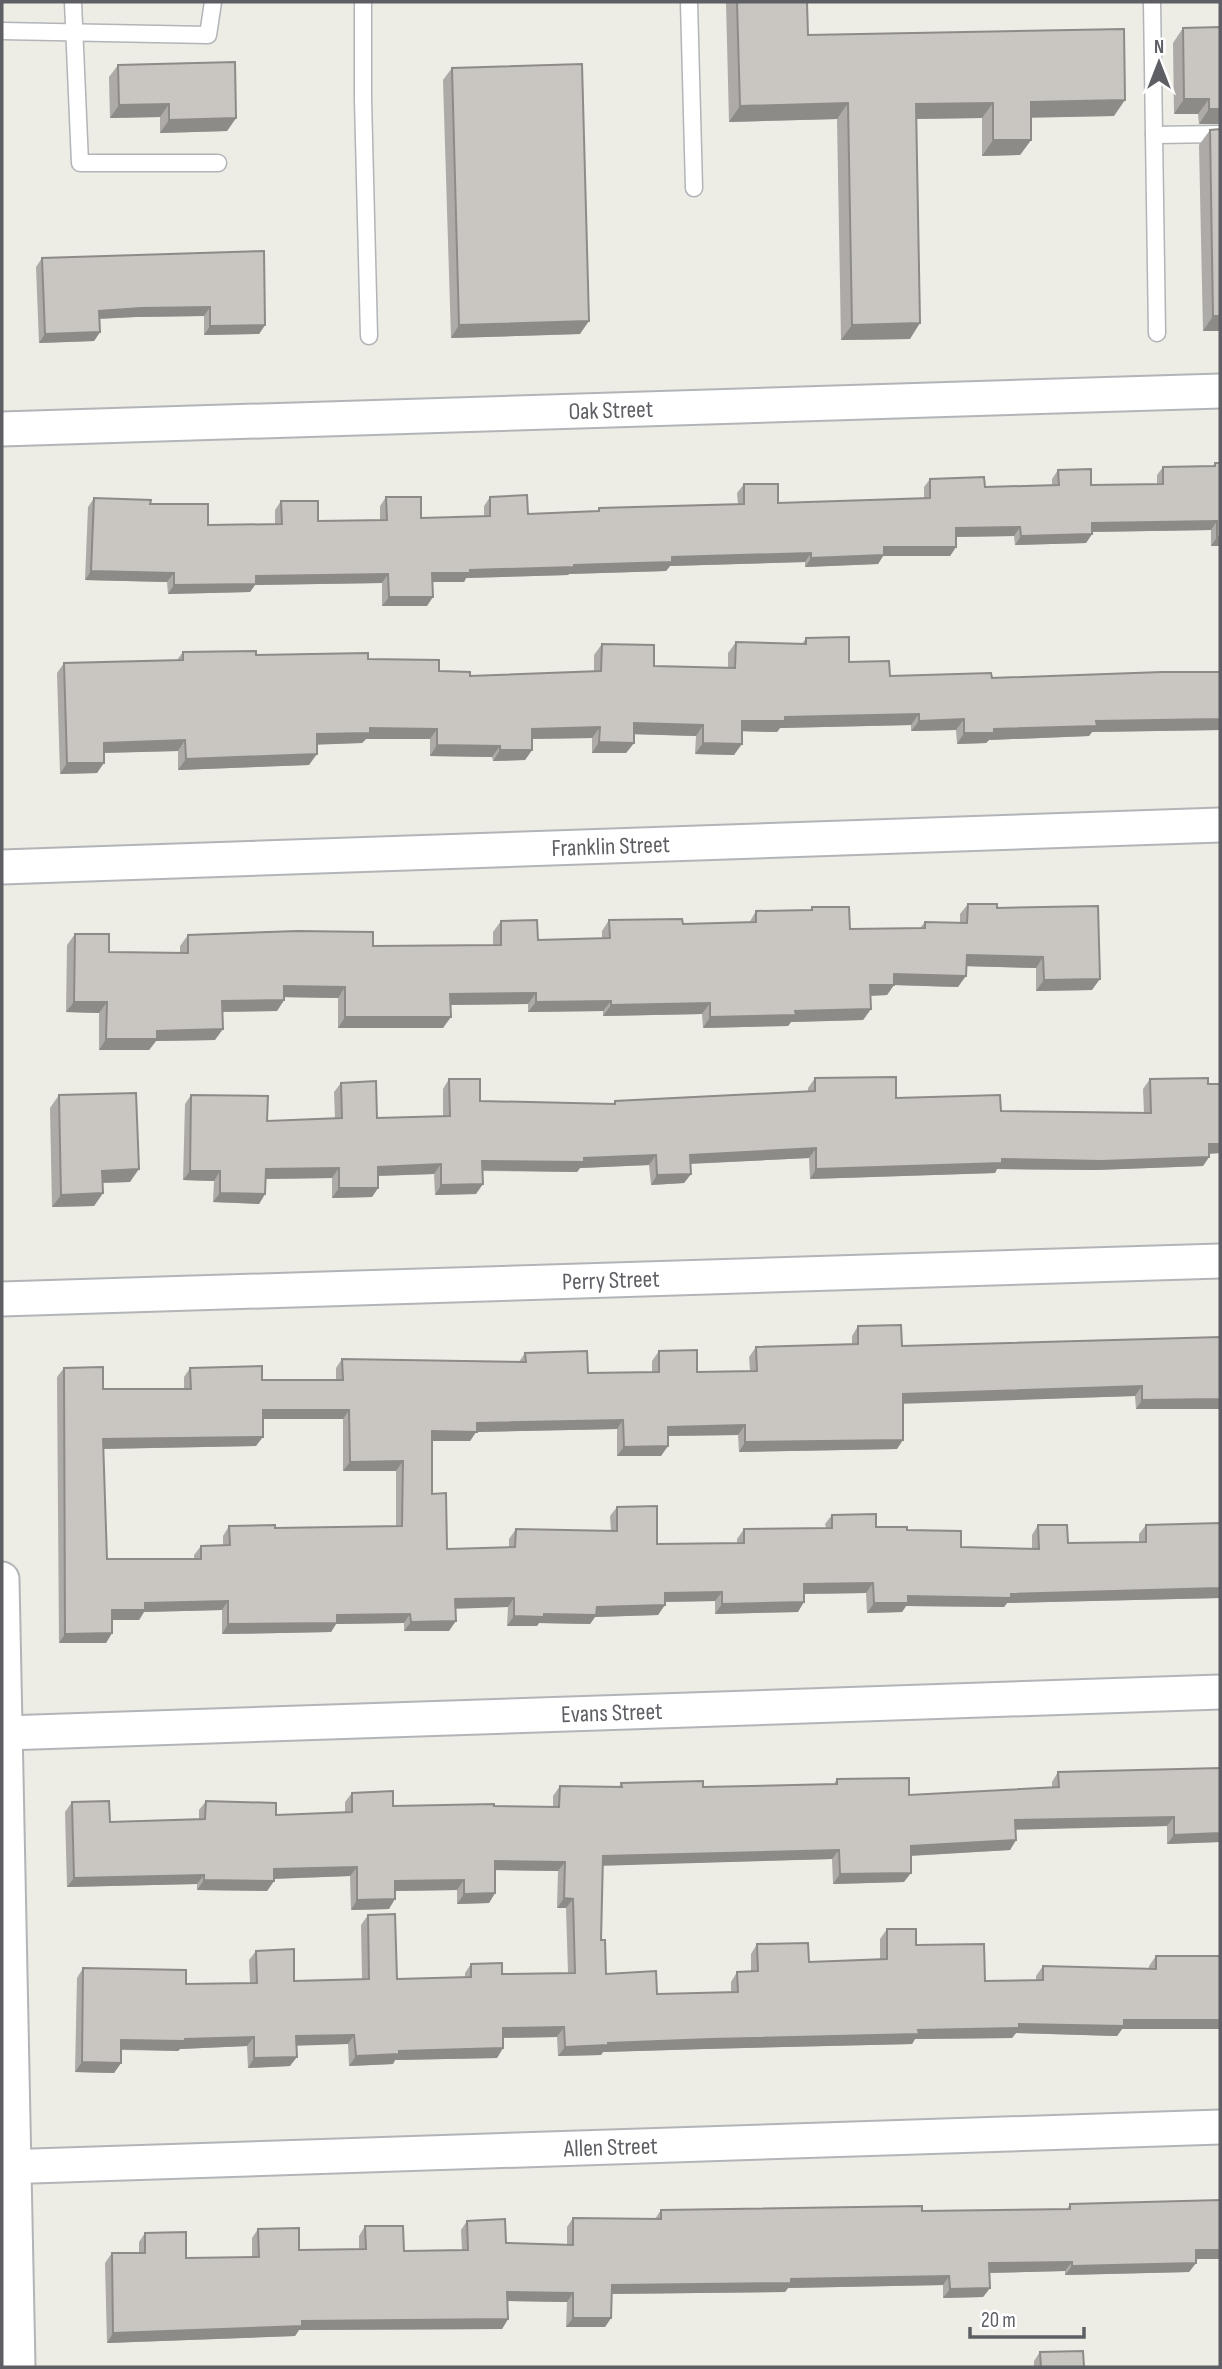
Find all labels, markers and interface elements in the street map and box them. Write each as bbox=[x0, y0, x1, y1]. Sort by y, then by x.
north arrow bbox=[1124, 28, 1194, 98]
text: N bbox=[1154, 36, 1164, 59]
street label: Oak Street bbox=[568, 394, 653, 426]
street label: Franklin Street bbox=[551, 829, 670, 863]
street label: Perry Street bbox=[561, 1264, 660, 1296]
street label: Evans Street bbox=[560, 1696, 663, 1729]
street label: Allen Street bbox=[562, 2131, 658, 2163]
scale bar bbox=[970, 2296, 1084, 2340]
text: 20 m bbox=[981, 2308, 1016, 2333]

